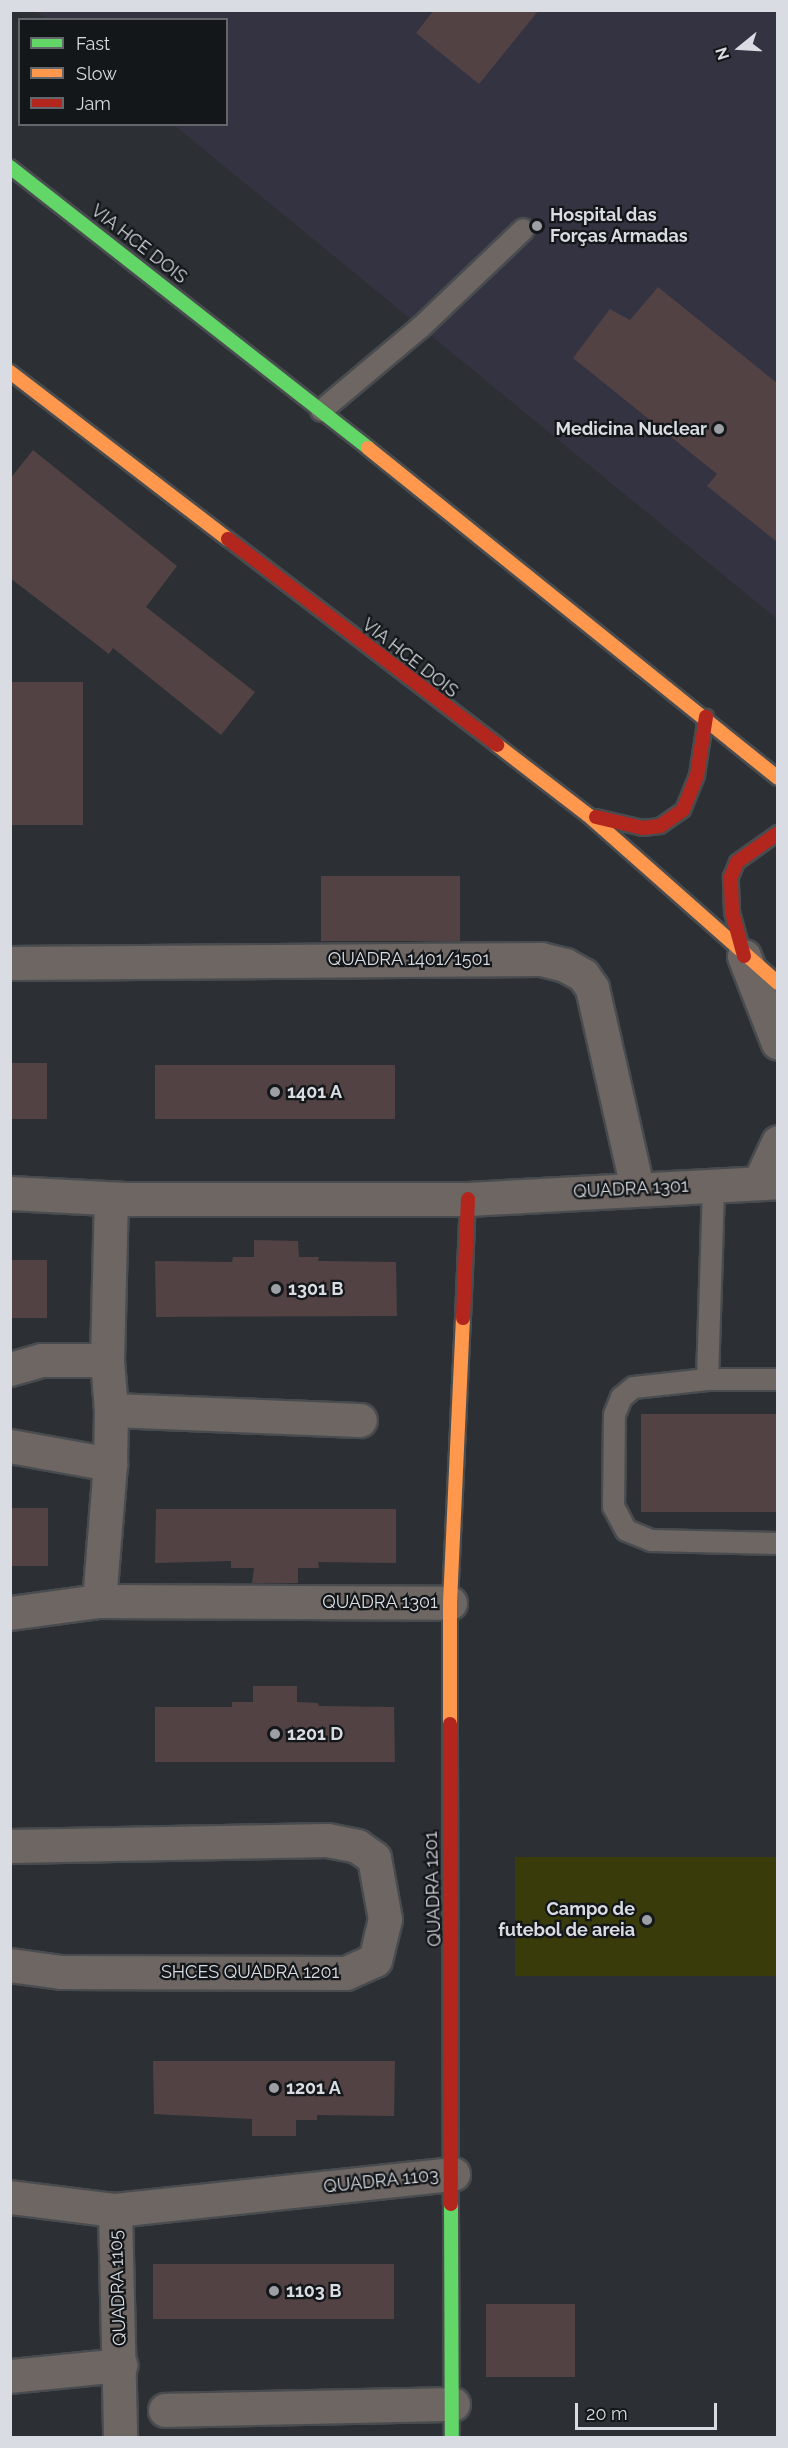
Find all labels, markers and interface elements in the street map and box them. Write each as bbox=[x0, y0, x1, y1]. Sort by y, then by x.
legend bbox=[18, 18, 228, 126]
north arrow bbox=[710, 18, 770, 78]
text: Fast bbox=[76, 33, 110, 54]
text: N bbox=[711, 45, 733, 62]
text: Slow bbox=[76, 63, 117, 84]
text: Jam bbox=[76, 93, 111, 114]
street label: VIA HCE DOIS bbox=[86, 200, 192, 288]
place label: Hospital das Forças Armadas bbox=[550, 205, 688, 248]
marker: Hospital das Forças Armadas bbox=[528, 217, 546, 235]
place label: Medicina Nuclear bbox=[556, 418, 707, 440]
marker: Medicina Nuclear bbox=[712, 422, 726, 436]
street label: VIA HCE DOIS bbox=[357, 614, 463, 702]
street label: QUADRA 1401/1501 bbox=[327, 948, 491, 970]
place label: 1401 A bbox=[287, 1081, 343, 1103]
marker: 1401 A bbox=[268, 1085, 282, 1099]
street label: QUADRA 1301 bbox=[572, 1175, 690, 1203]
place label: 1301 B bbox=[288, 1278, 343, 1300]
marker: 1301 B bbox=[269, 1282, 283, 1296]
street label: QUADRA 1301 bbox=[322, 1591, 438, 1613]
place label: 1201 D bbox=[287, 1723, 343, 1745]
marker: 1201 D bbox=[268, 1727, 282, 1741]
street label: QUADRA 1201 bbox=[420, 1831, 446, 1947]
place label: Campo de futebol de areia bbox=[498, 1899, 635, 1942]
marker: Campo de futebol de areia bbox=[640, 1913, 654, 1927]
street label: SHCES QUADRA 1201 bbox=[161, 1961, 339, 1983]
place label: 1201 A bbox=[286, 2077, 341, 2099]
marker: 1201 A bbox=[267, 2081, 281, 2095]
street label: QUADRA 1103 bbox=[322, 2164, 440, 2198]
street label: QUADRA 1105 bbox=[105, 2230, 131, 2346]
place label: 1103 B bbox=[286, 2280, 341, 2302]
marker: 1103 B bbox=[267, 2284, 281, 2298]
scale bar bbox=[578, 2391, 720, 2429]
text: 20 m bbox=[586, 2403, 628, 2424]

